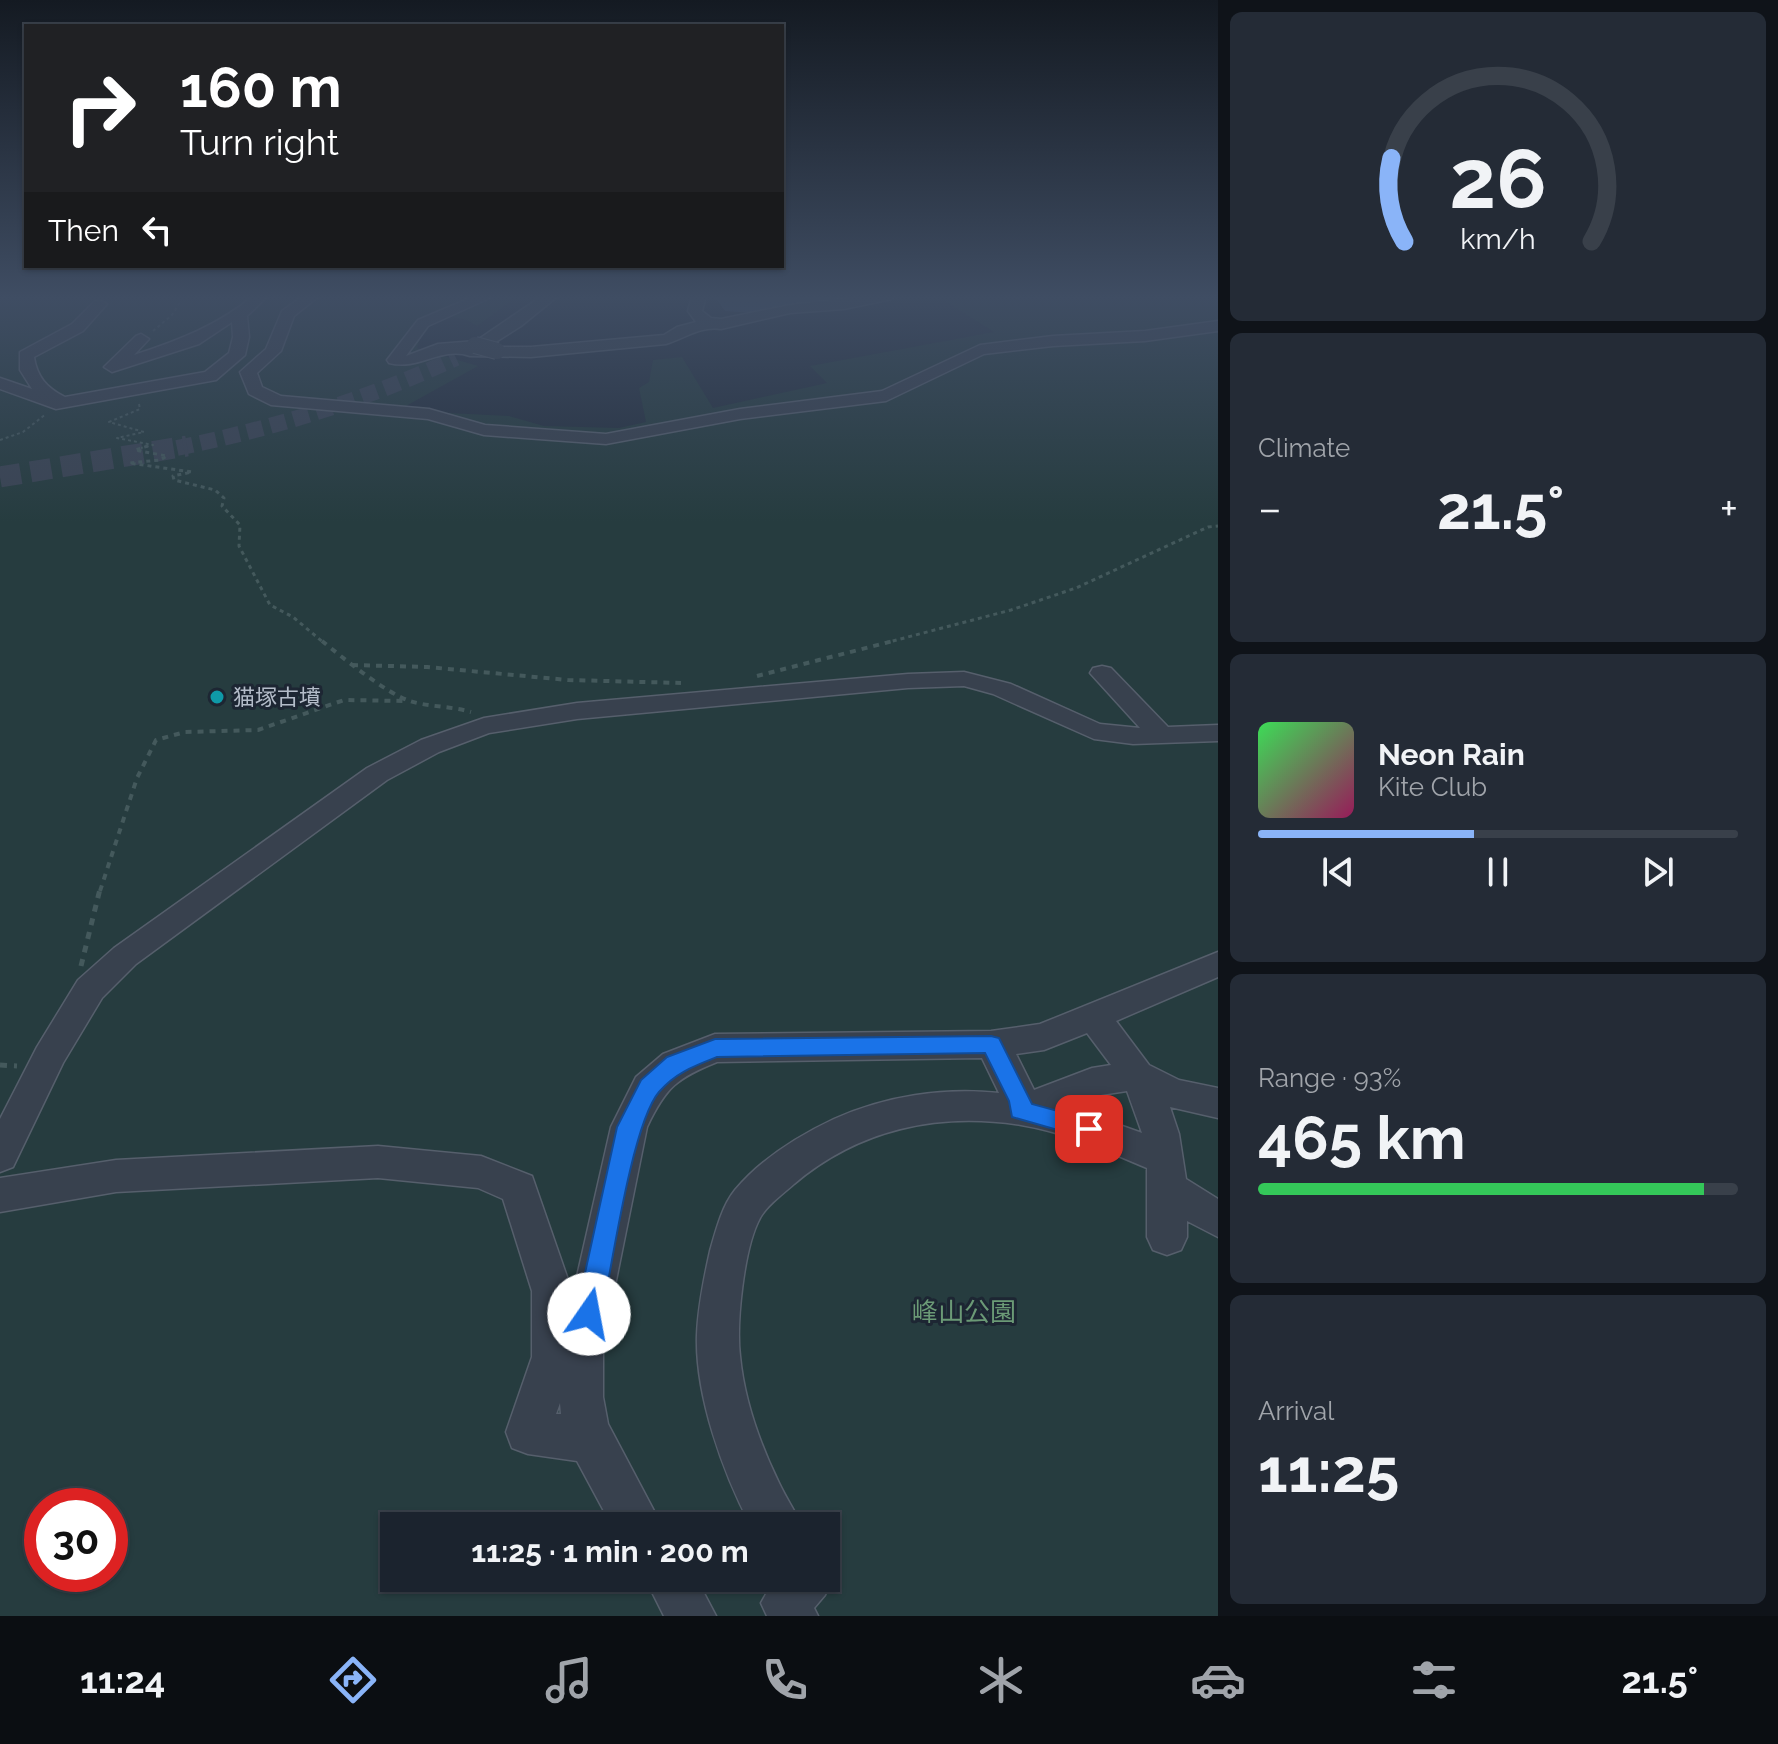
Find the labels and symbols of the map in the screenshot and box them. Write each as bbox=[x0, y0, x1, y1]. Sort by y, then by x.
place label: 猫塚古墳 bbox=[233, 684, 321, 710]
marker: 猫塚古墳 bbox=[208, 688, 226, 706]
pin bbox=[1055, 1095, 1123, 1163]
position arrow bbox=[547, 1272, 631, 1356]
park label: 峰山公園 bbox=[912, 1297, 1016, 1327]
speed limit sign: 30 bbox=[24, 1488, 128, 1592]

